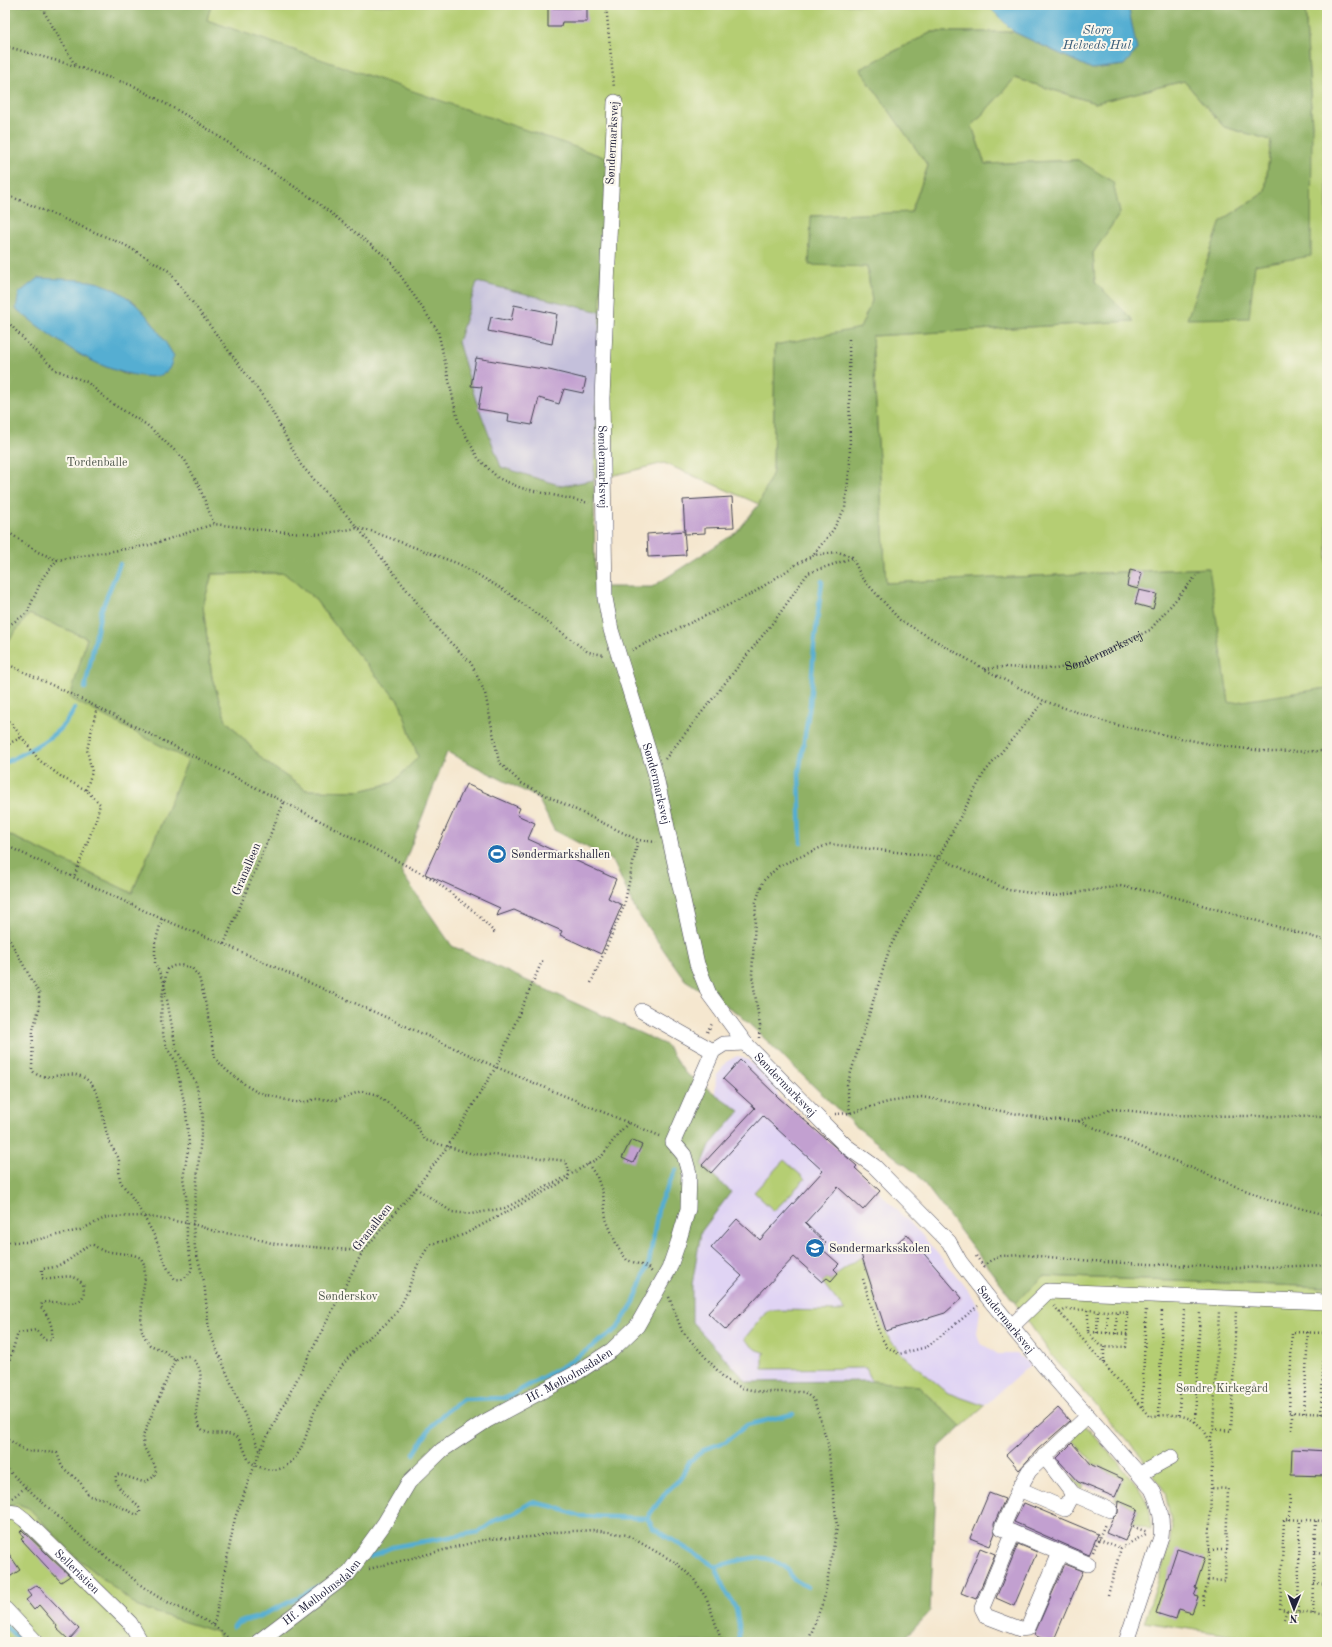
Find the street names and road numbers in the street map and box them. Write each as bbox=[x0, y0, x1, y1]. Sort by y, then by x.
street label: Søndermarksvej bbox=[605, 101, 621, 185]
street label: Søndermarksvej bbox=[595, 425, 609, 509]
street label: Søndermarksvej bbox=[1064, 630, 1144, 674]
street label: Søndermarksvej bbox=[639, 742, 671, 826]
street label: Granalleen bbox=[230, 841, 264, 897]
street label: Søndermarksvej bbox=[751, 1051, 818, 1119]
street label: Granalleen bbox=[351, 1201, 395, 1253]
street label: Søndermarksvej bbox=[974, 1284, 1036, 1356]
street label: Hf. Mølholmsdalen bbox=[525, 1346, 615, 1405]
street label: Selleristien bbox=[52, 1548, 102, 1597]
street label: Hf. Mølholmsdalen bbox=[281, 1557, 364, 1628]

